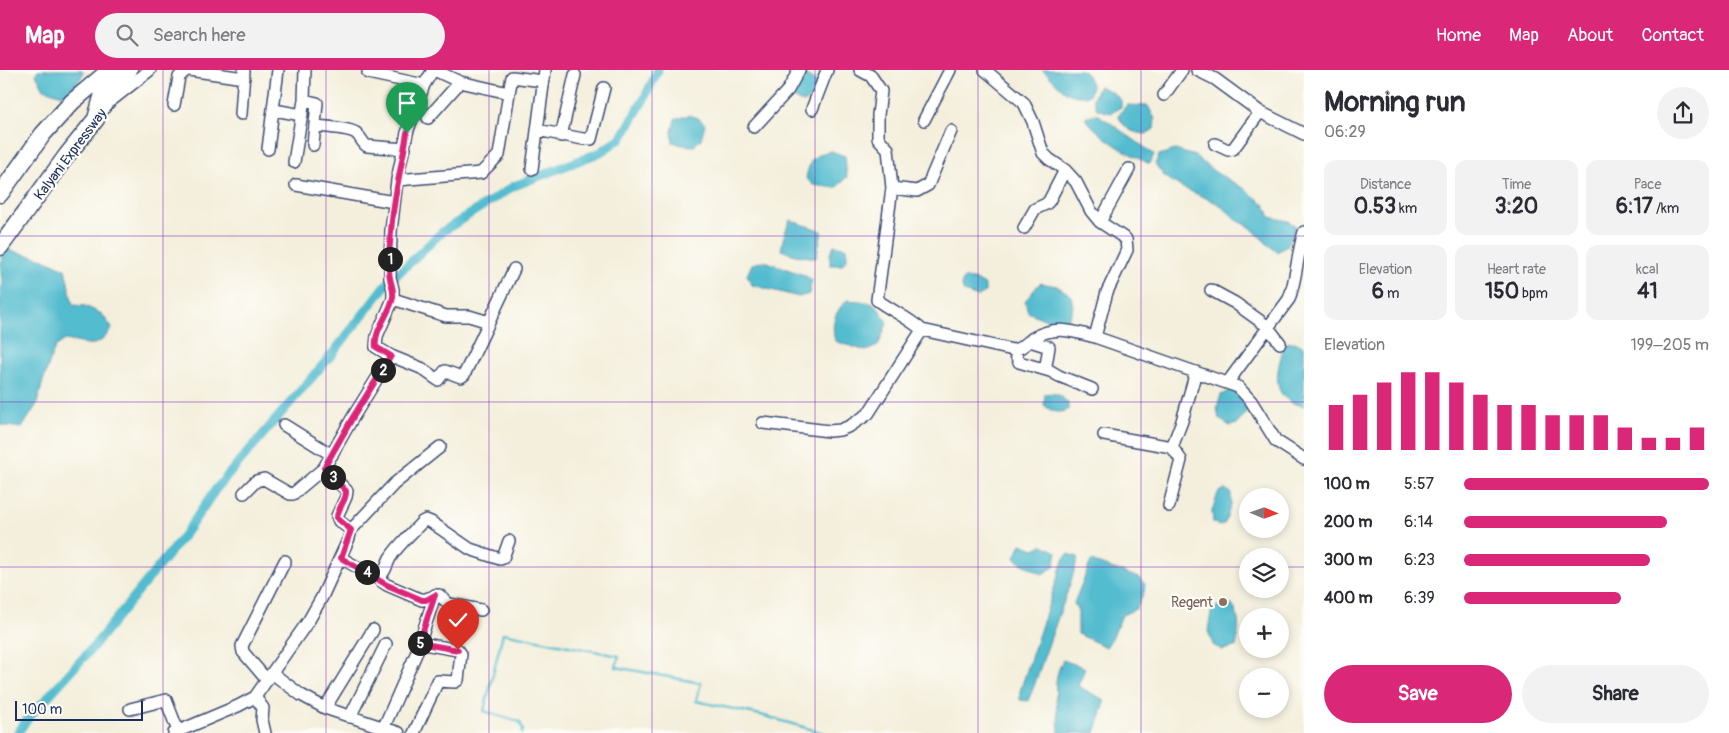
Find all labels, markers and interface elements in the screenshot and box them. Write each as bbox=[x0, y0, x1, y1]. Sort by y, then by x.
search box bbox=[95, 13, 445, 58]
text: Map bbox=[25, 21, 65, 50]
icon: search bbox=[113, 21, 141, 49]
text: Search here bbox=[153, 23, 246, 47]
text: Home bbox=[1436, 24, 1481, 47]
text: Map bbox=[1509, 24, 1539, 47]
text: About bbox=[1567, 24, 1613, 47]
text: Contact bbox=[1641, 24, 1704, 47]
pin bbox=[386, 82, 428, 133]
text: Morning run bbox=[1324, 85, 1466, 120]
button: share bbox=[1657, 87, 1709, 139]
icon: arrive bbox=[393, 89, 421, 117]
street label: Kalyani Expressway bbox=[30, 105, 110, 203]
text: 06:29 bbox=[1324, 122, 1366, 142]
text: Distance bbox=[1360, 176, 1411, 193]
text: Time bbox=[1502, 176, 1531, 193]
text: Pace bbox=[1634, 176, 1661, 193]
text: 0.53 bbox=[1354, 193, 1396, 220]
text: 3:20 bbox=[1495, 193, 1538, 220]
text: 6:17 bbox=[1616, 193, 1653, 220]
text: km bbox=[1396, 200, 1417, 217]
text: /km bbox=[1653, 200, 1679, 217]
pin: 1 bbox=[378, 246, 402, 272]
text: 1 bbox=[388, 251, 393, 268]
text: Elevation bbox=[1359, 261, 1412, 278]
text: Heart rate bbox=[1487, 261, 1546, 278]
text: kcal bbox=[1636, 261, 1659, 278]
text: 6 bbox=[1372, 278, 1384, 305]
text: 150 bbox=[1485, 278, 1519, 305]
text: 41 bbox=[1637, 278, 1658, 305]
text: m bbox=[1384, 285, 1399, 302]
text: bpm bbox=[1519, 285, 1548, 302]
text: Elevation bbox=[1324, 335, 1385, 355]
text: 199–205 m bbox=[1631, 335, 1709, 355]
pin: 2 bbox=[370, 358, 396, 382]
text: 2 bbox=[380, 362, 387, 379]
pin: 3 bbox=[320, 464, 346, 490]
text: 3 bbox=[330, 469, 337, 486]
text: 100 m bbox=[1324, 474, 1370, 494]
text: 5:57 bbox=[1404, 474, 1434, 494]
north arrow bbox=[1239, 488, 1289, 538]
map controls bbox=[1239, 488, 1289, 718]
text: 200 m bbox=[1324, 512, 1372, 532]
text: 6:14 bbox=[1404, 512, 1433, 532]
button: layers bbox=[1239, 548, 1289, 598]
text: 300 m bbox=[1324, 550, 1372, 570]
text: 6:23 bbox=[1404, 550, 1435, 570]
pin: 4 bbox=[354, 560, 380, 584]
text: 4 bbox=[363, 564, 372, 581]
text: 400 m bbox=[1324, 588, 1373, 608]
text: 6:39 bbox=[1404, 588, 1435, 608]
place label: Regent bbox=[1171, 594, 1213, 611]
marker: Regent bbox=[1217, 596, 1229, 608]
pin bbox=[437, 599, 479, 650]
icon: check bbox=[444, 606, 472, 634]
button: + bbox=[1239, 608, 1289, 658]
pin: 5 bbox=[408, 630, 432, 656]
text: 5 bbox=[417, 635, 424, 652]
button: Save bbox=[1324, 665, 1512, 723]
button: Share bbox=[1522, 665, 1709, 723]
button: − bbox=[1239, 668, 1289, 718]
scale bar bbox=[15, 698, 142, 721]
text: 100 m bbox=[22, 701, 62, 718]

